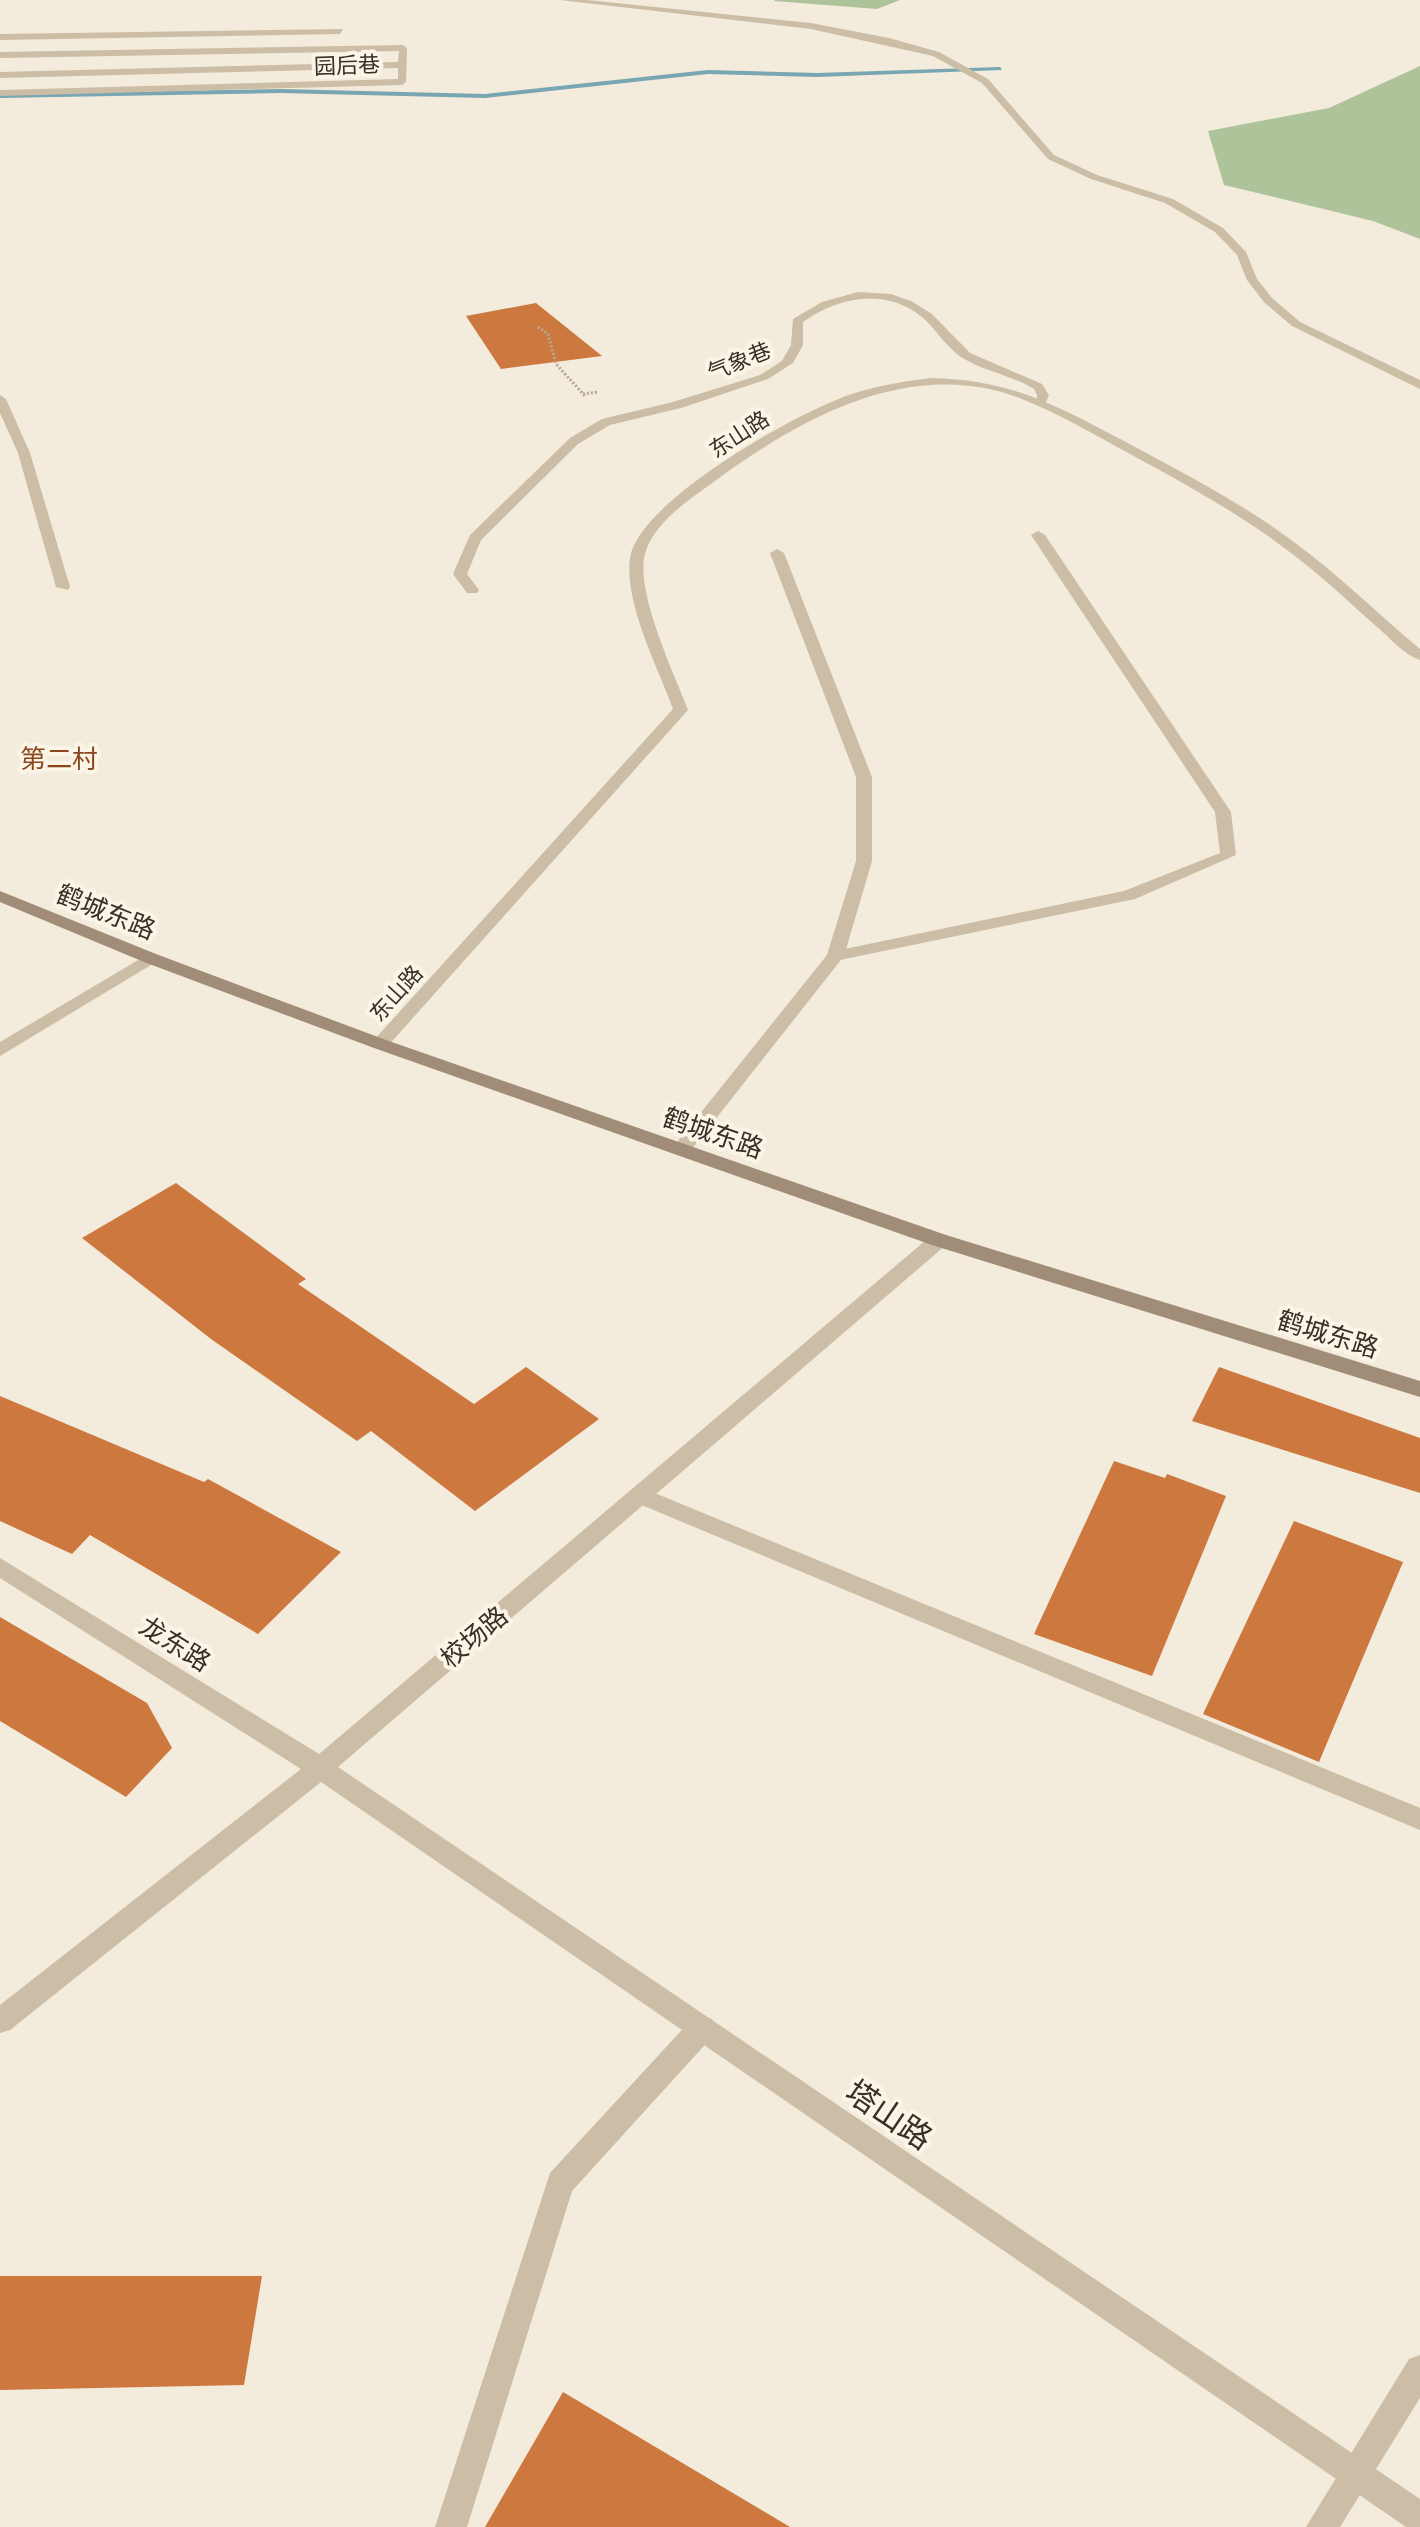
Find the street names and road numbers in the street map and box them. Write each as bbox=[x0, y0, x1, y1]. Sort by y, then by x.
street label: 园后巷 bbox=[314, 50, 380, 79]
street label: 气象巷 bbox=[703, 336, 774, 385]
street label: 东山路 bbox=[704, 404, 774, 463]
street label: 鹤城东路 bbox=[52, 877, 161, 945]
street label: 东山路 bbox=[364, 959, 428, 1026]
street label: 鹤城东路 bbox=[659, 1100, 768, 1164]
street label: 鹤城东路 bbox=[1274, 1303, 1383, 1364]
street label: 校场路 bbox=[433, 1599, 514, 1674]
street label: 龙东路 bbox=[134, 1609, 217, 1677]
street label: 塔山路 bbox=[839, 2071, 941, 2157]

